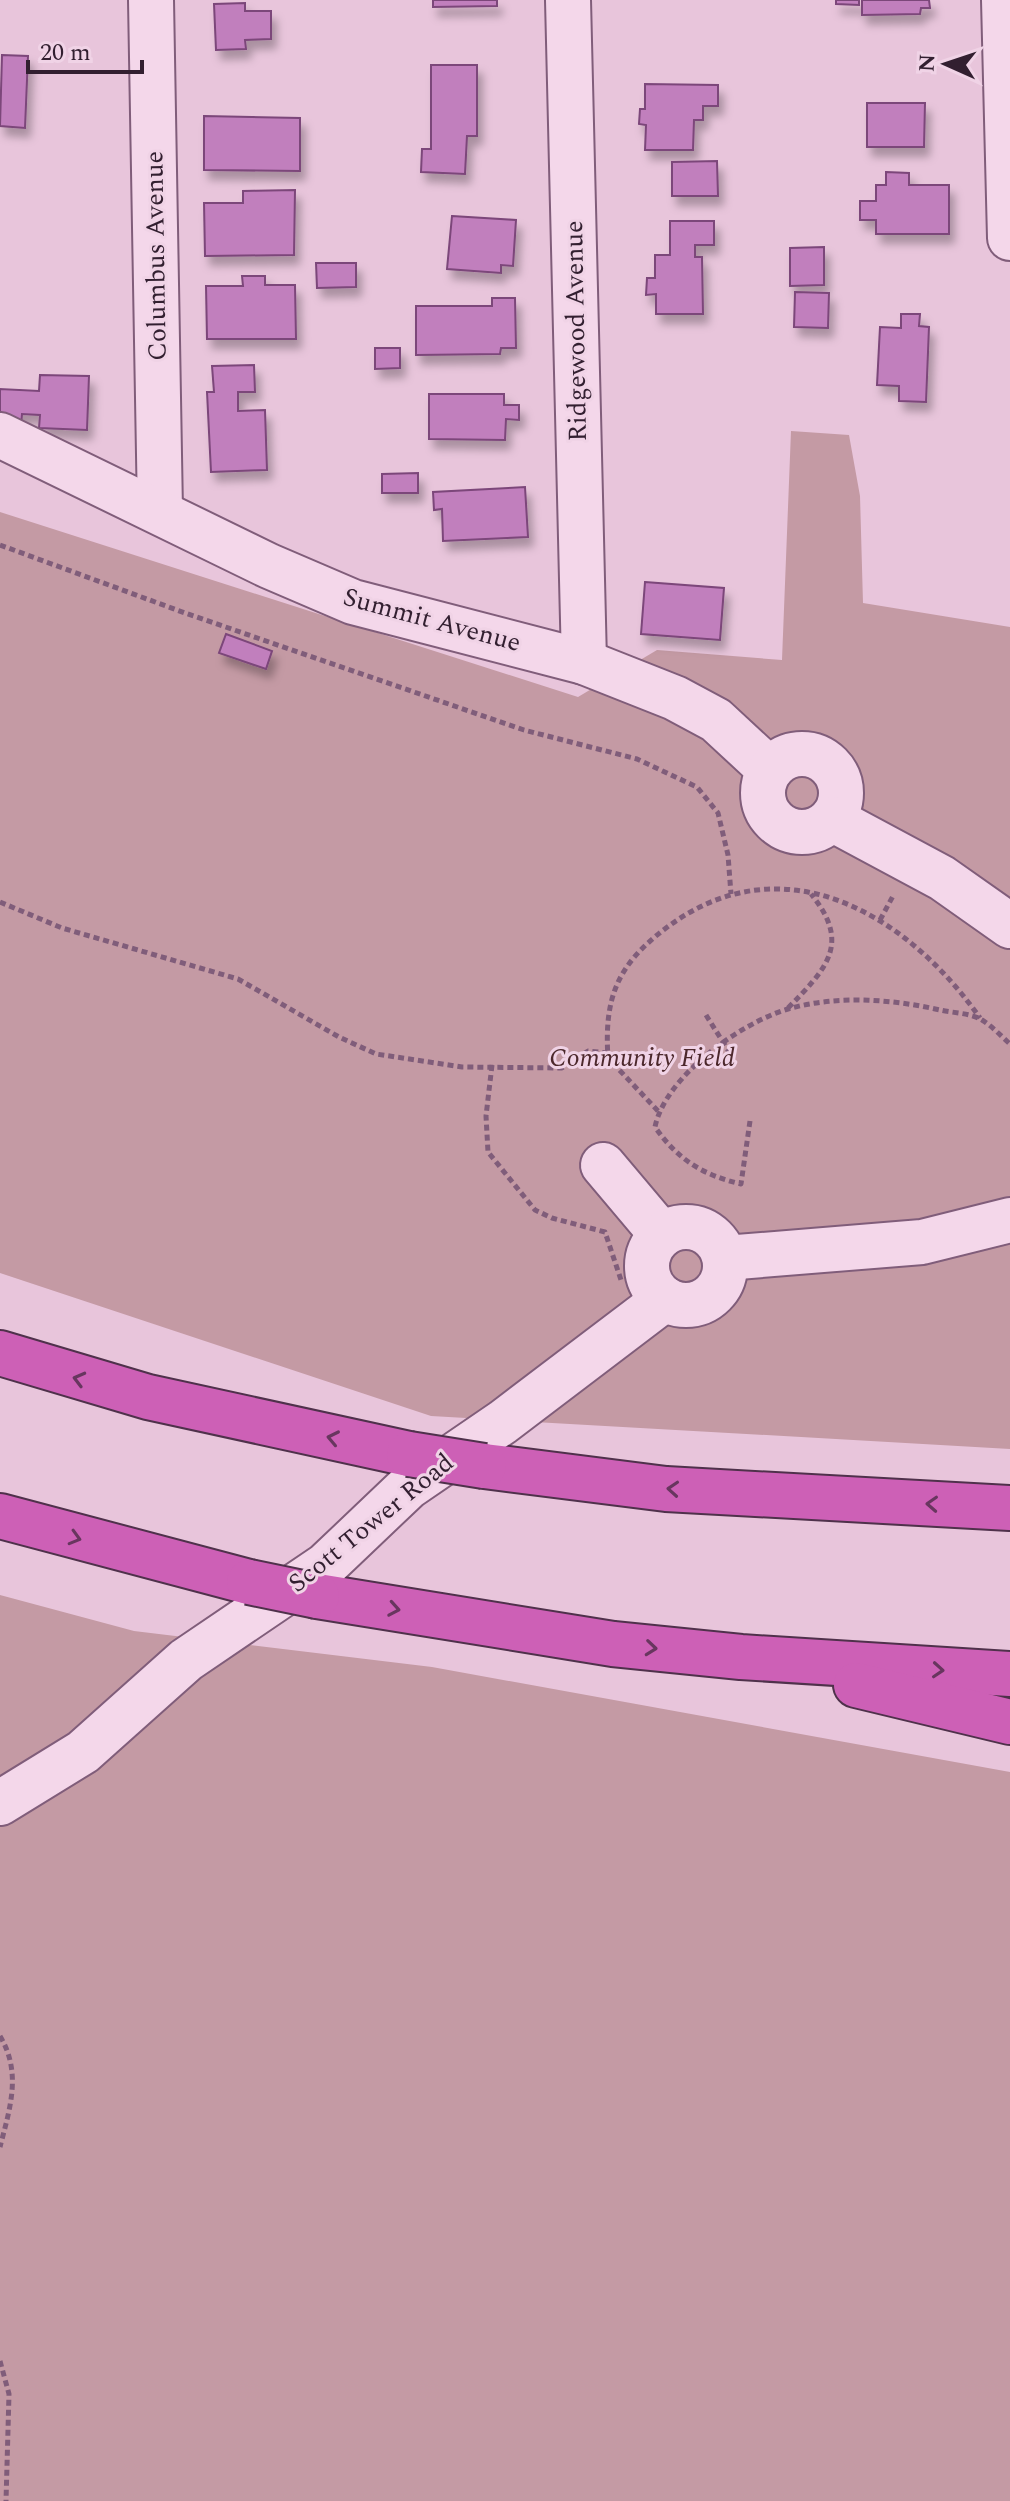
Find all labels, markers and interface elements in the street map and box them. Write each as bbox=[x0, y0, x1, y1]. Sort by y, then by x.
scale bar bbox=[28, 24, 142, 74]
north arrow bbox=[906, 24, 986, 104]
text: 20 m bbox=[40, 35, 91, 71]
text: N bbox=[911, 53, 944, 73]
street label: Columbus Avenue bbox=[134, 151, 178, 361]
street label: Ridgewood Avenue bbox=[554, 220, 598, 442]
street label: Summit Avenue bbox=[339, 577, 525, 663]
park label: Community Field bbox=[549, 1038, 735, 1078]
one-way arrow bbox=[73, 1371, 87, 1388]
one-way arrow bbox=[326, 1430, 340, 1447]
street label: Scott Tower Road bbox=[279, 1443, 463, 1603]
one-way arrow bbox=[666, 1481, 679, 1498]
one-way arrow bbox=[925, 1495, 938, 1512]
one-way arrow bbox=[67, 1529, 81, 1545]
one-way arrow bbox=[387, 1600, 401, 1617]
one-way arrow bbox=[645, 1640, 658, 1657]
one-way arrow bbox=[932, 1661, 945, 1678]

